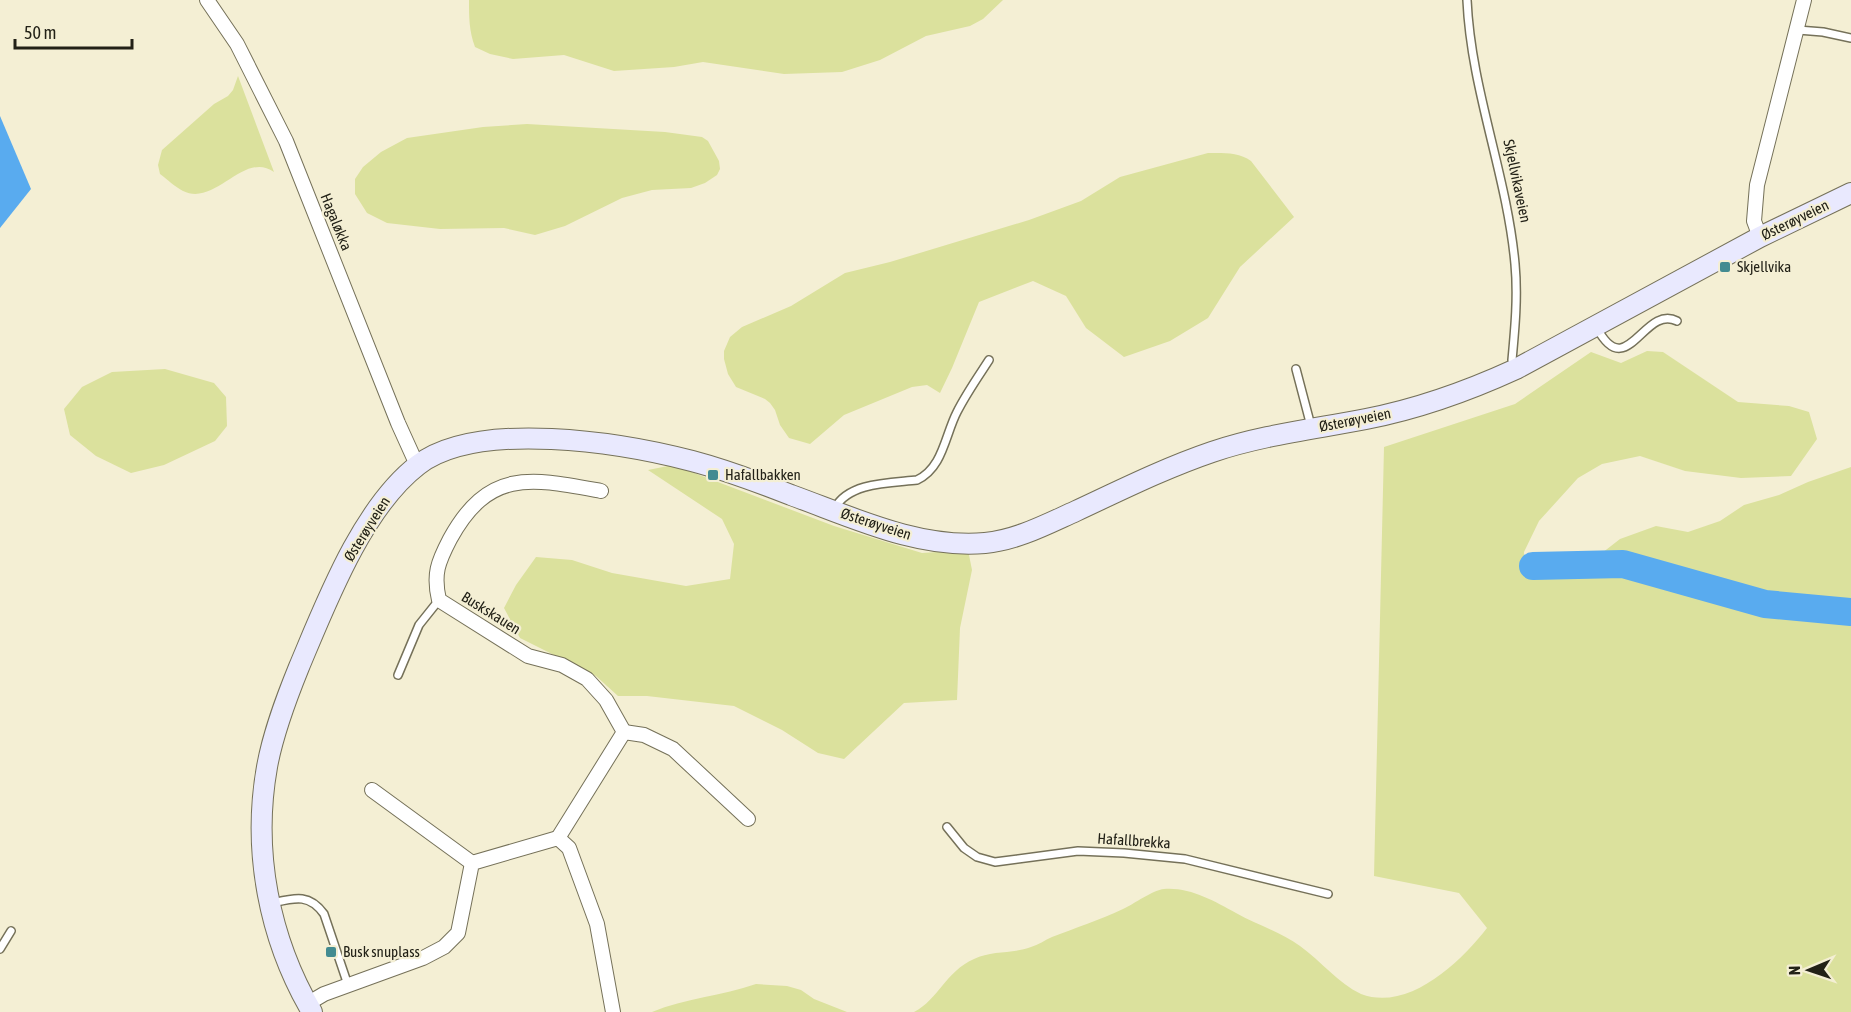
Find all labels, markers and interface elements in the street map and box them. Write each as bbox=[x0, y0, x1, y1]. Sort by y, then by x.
scale bar bbox=[15, 12, 132, 50]
text: 50 m bbox=[24, 22, 56, 43]
street label: Skjellvikaveien bbox=[1500, 138, 1535, 224]
street label: Hagaløkka bbox=[317, 191, 356, 253]
street label: Østerøyveien bbox=[1758, 196, 1831, 243]
place label: Skjellvika bbox=[1737, 258, 1791, 275]
marker: Skjellvika bbox=[1718, 260, 1732, 274]
street label: Østerøyveien bbox=[1317, 404, 1392, 435]
place label: Hafallbakken bbox=[725, 466, 801, 483]
marker: Hafallbakken bbox=[706, 468, 720, 482]
street label: Østerøyveien bbox=[340, 493, 393, 564]
street label: Østerøyveien bbox=[839, 504, 913, 543]
street label: Buskskauen bbox=[459, 588, 524, 637]
street label: Hafallbrekka bbox=[1097, 829, 1171, 852]
north arrow bbox=[1779, 940, 1839, 1000]
place label: Busk snuplass bbox=[343, 943, 420, 960]
marker: Busk snuplass bbox=[324, 945, 338, 959]
text: N bbox=[1785, 965, 1803, 976]

